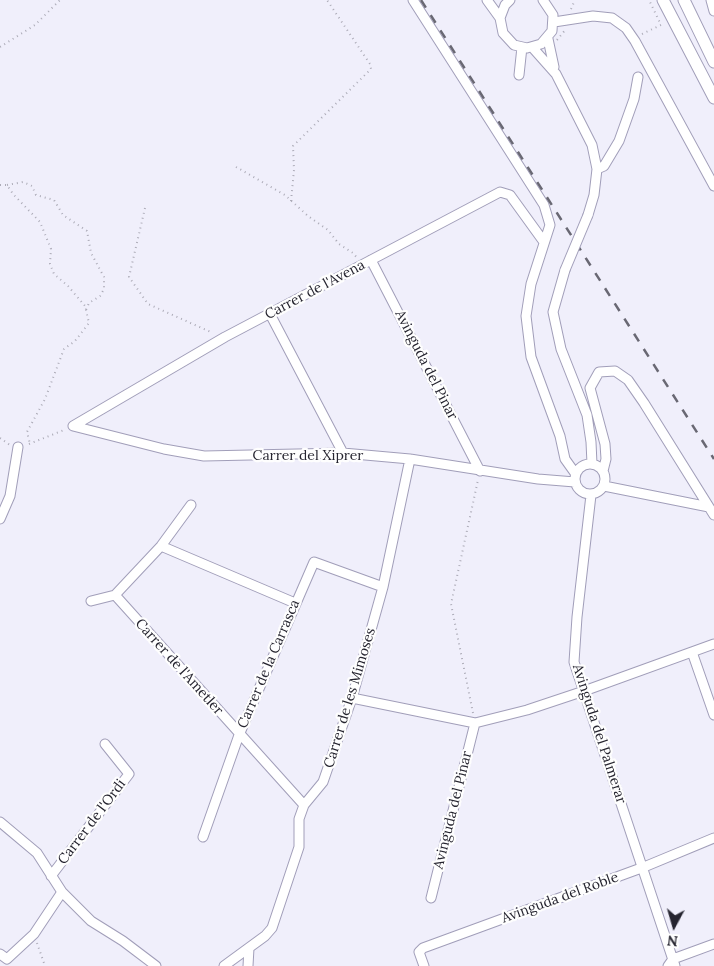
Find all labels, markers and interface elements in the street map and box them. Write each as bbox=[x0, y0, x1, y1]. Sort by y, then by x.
street label: Carrer de l'Avena bbox=[262, 257, 368, 323]
street label: Avinguda del Pinar bbox=[391, 307, 461, 423]
street label: Carrer del Xiprer bbox=[253, 448, 363, 464]
street label: Carrer de la Carrasca bbox=[234, 597, 304, 731]
street label: Carrer de l'Ametler bbox=[131, 615, 227, 719]
street label: Carrer de les Mimoses bbox=[321, 626, 379, 770]
street label: Avinguda del Palmerar bbox=[569, 662, 629, 806]
street label: Avinguda del Pinar bbox=[430, 749, 476, 871]
street label: Carrer de l'Ordi bbox=[55, 776, 129, 868]
street label: Avinguda del Roble bbox=[499, 869, 621, 927]
north arrow bbox=[649, 901, 699, 951]
text: N bbox=[666, 931, 679, 950]

